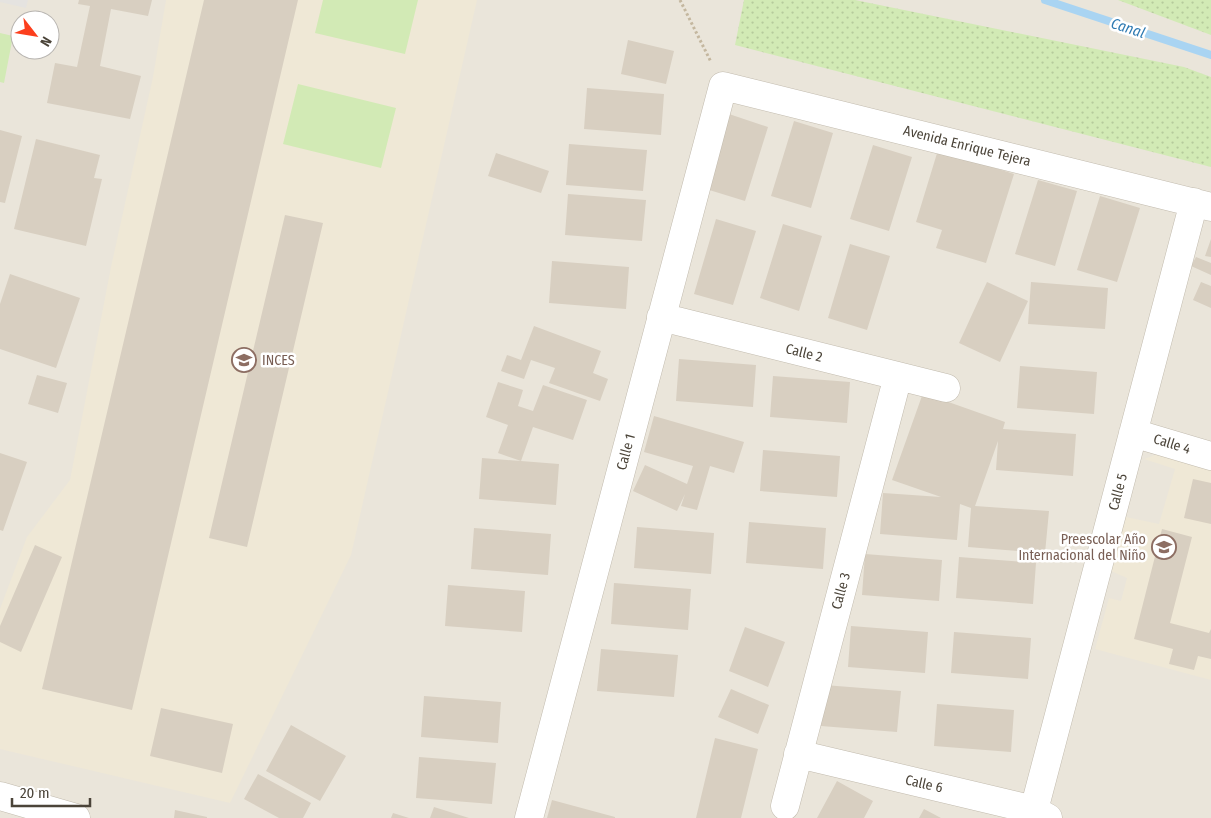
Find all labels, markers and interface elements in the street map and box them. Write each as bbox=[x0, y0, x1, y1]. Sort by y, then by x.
north arrow bbox=[10, 10, 60, 60]
water label: Canal bbox=[1109, 14, 1147, 42]
text: N bbox=[36, 33, 55, 49]
street label: Avenida Enrique Tejera bbox=[902, 122, 1033, 170]
street label: Calle 2 bbox=[784, 340, 824, 366]
school or university icon: INCES bbox=[231, 347, 257, 373]
place label: INCES bbox=[262, 352, 295, 369]
street label: Calle 4 bbox=[1151, 430, 1193, 458]
street label: Calle 1 bbox=[613, 432, 639, 472]
street label: Calle 5 bbox=[1105, 472, 1131, 512]
place label: Preescolar Año Internacional del Niño bbox=[1018, 531, 1146, 564]
school or university icon: Preescolar Año Internacional del Niño bbox=[1151, 534, 1177, 560]
street label: Calle 3 bbox=[828, 571, 854, 611]
street label: Calle 6 bbox=[903, 771, 945, 797]
scale bar bbox=[12, 776, 90, 808]
text: 20 m bbox=[20, 784, 50, 802]

